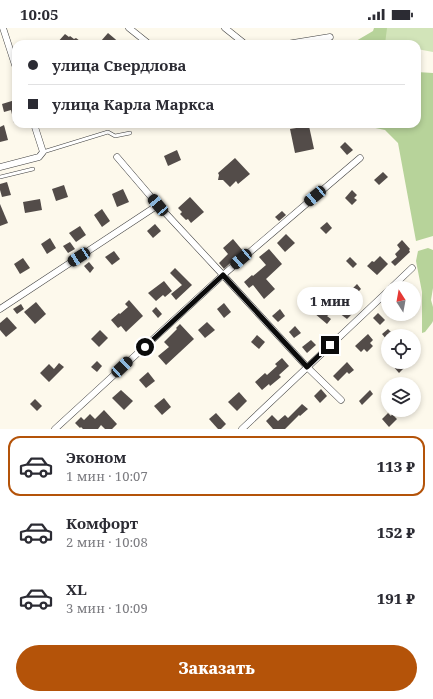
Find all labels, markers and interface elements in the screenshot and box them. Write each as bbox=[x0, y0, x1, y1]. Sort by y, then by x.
text: 10:05 bbox=[20, 4, 58, 24]
text: улица Свердлова bbox=[52, 55, 186, 75]
text: улица Карла Маркса bbox=[52, 94, 214, 114]
car bbox=[302, 184, 328, 208]
car bbox=[146, 192, 170, 218]
car bbox=[66, 245, 92, 269]
car bbox=[228, 247, 254, 271]
north arrow bbox=[381, 281, 421, 321]
map controls bbox=[381, 281, 421, 417]
callout: 1 мин bbox=[297, 287, 363, 315]
text: 1 мин bbox=[310, 292, 350, 310]
button: locate bbox=[381, 329, 421, 369]
route end bbox=[321, 336, 339, 354]
route start bbox=[136, 338, 154, 356]
car bbox=[109, 354, 135, 380]
button: layers bbox=[381, 377, 421, 417]
text: Эконом bbox=[66, 447, 126, 467]
icon: car bbox=[18, 448, 54, 484]
text: 113 ₽ bbox=[377, 456, 415, 476]
text: 1 мин · 10:07 bbox=[66, 467, 148, 485]
text: Комфорт bbox=[66, 513, 138, 533]
icon: car bbox=[18, 514, 54, 550]
text: 152 ₽ bbox=[377, 522, 415, 542]
text: 2 мин · 10:08 bbox=[66, 533, 148, 551]
text: XL bbox=[66, 579, 87, 599]
icon: car bbox=[18, 580, 54, 616]
text: 191 ₽ bbox=[377, 588, 415, 608]
text: 3 мин · 10:09 bbox=[66, 599, 148, 617]
button: Заказать bbox=[16, 645, 417, 691]

